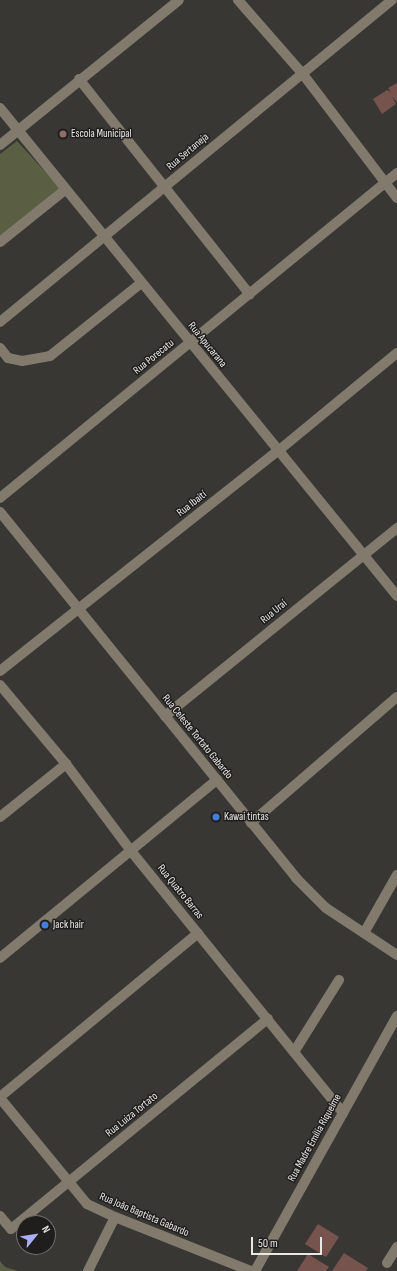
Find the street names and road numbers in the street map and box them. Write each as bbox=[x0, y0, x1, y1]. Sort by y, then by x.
street label: Rua Sertaneja bbox=[164, 131, 212, 173]
street label: Rua Apucarana bbox=[185, 320, 229, 370]
street label: Rua Porecatu bbox=[131, 337, 177, 377]
street label: Rua Ibaití bbox=[174, 488, 210, 520]
street label: Rua Uraí bbox=[258, 597, 290, 627]
street label: Rua Celeste Tortato Gabardo bbox=[159, 692, 235, 782]
street label: Rua Quatro Barras bbox=[154, 862, 206, 922]
street label: Rua Luiza Tortato bbox=[103, 1090, 161, 1140]
street label: Rua Madre Emília Riquelme bbox=[285, 1092, 345, 1184]
street label: Rua João Baptista Gabardo bbox=[97, 1190, 191, 1240]

